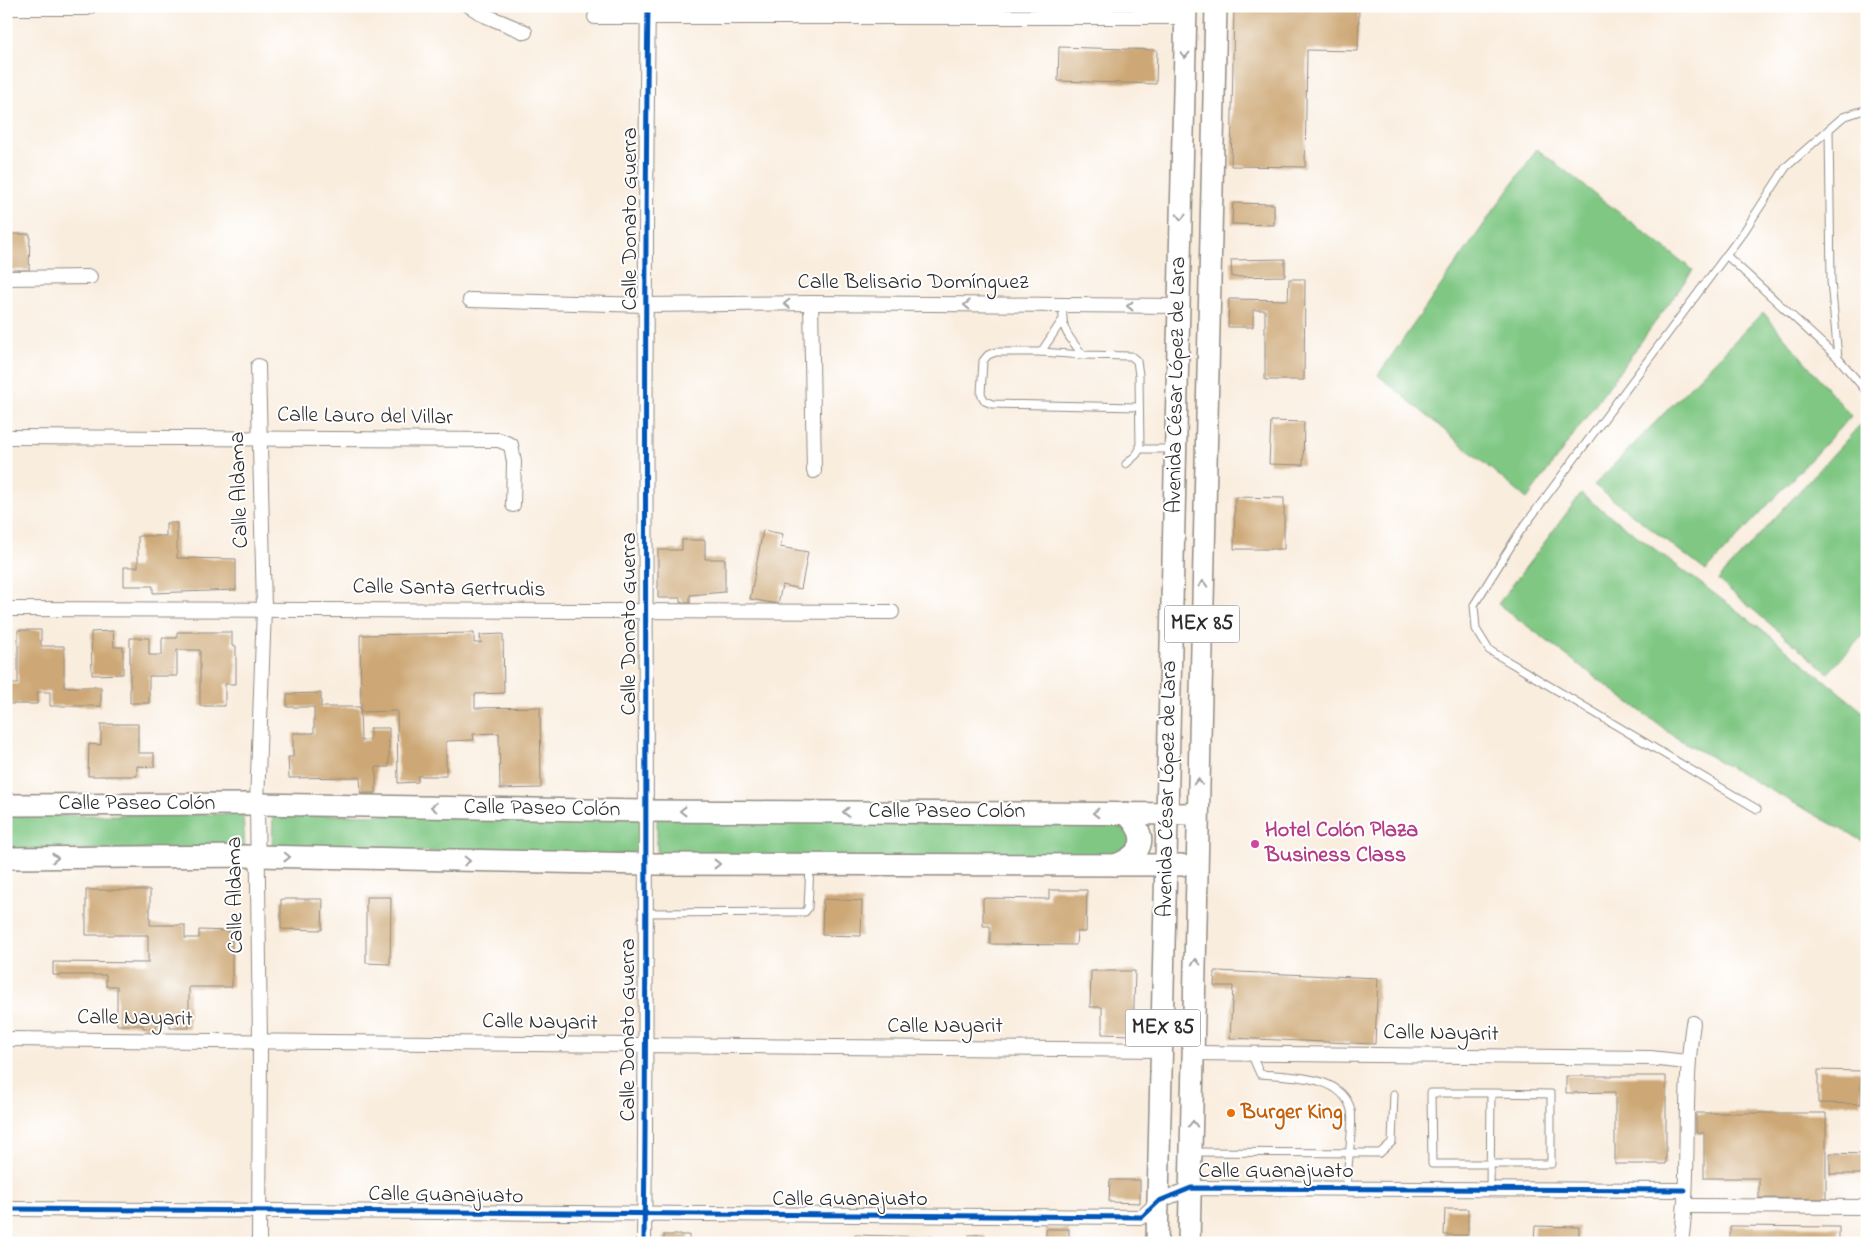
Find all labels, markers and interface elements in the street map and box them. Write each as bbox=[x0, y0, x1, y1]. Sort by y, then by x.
one-way arrow bbox=[1180, 52, 1190, 59]
street label: Calle Donato Guerra bbox=[615, 127, 647, 311]
one-way arrow bbox=[1176, 214, 1186, 222]
street label: Avenida César López de Lara bbox=[1159, 256, 1195, 514]
street label: Calle Belisario Domínguez bbox=[798, 267, 1029, 300]
one-way arrow bbox=[783, 299, 791, 309]
one-way arrow bbox=[963, 300, 971, 310]
one-way arrow bbox=[1126, 301, 1134, 311]
street label: Calle Lauro del Villar bbox=[277, 399, 453, 435]
street label: Calle Aldama bbox=[222, 431, 258, 549]
street label: Calle Donato Guerra bbox=[614, 532, 646, 716]
street label: Calle Santa Gertrudis bbox=[352, 571, 546, 607]
one-way arrow bbox=[1198, 580, 1208, 588]
road number: MEX 85 bbox=[1164, 606, 1240, 642]
street label: Avenida César López de Lara bbox=[1150, 660, 1186, 918]
one-way arrow bbox=[1193, 777, 1203, 785]
street label: Calle Paseo Colón bbox=[59, 788, 215, 820]
street label: Calle Paseo Colón bbox=[463, 792, 621, 826]
street label: Calle Paseo Colón bbox=[869, 796, 1025, 828]
one-way arrow bbox=[429, 802, 437, 812]
one-way arrow bbox=[679, 806, 687, 816]
one-way arrow bbox=[842, 807, 850, 817]
one-way arrow bbox=[1092, 808, 1100, 818]
place label: Hotel Colón Plaza Business Class bbox=[1264, 815, 1418, 872]
street label: Calle Aldama bbox=[219, 836, 253, 954]
marker: Hotel Colón Plaza Business Class bbox=[1249, 838, 1261, 850]
one-way arrow bbox=[284, 852, 292, 862]
one-way arrow bbox=[52, 853, 59, 863]
one-way arrow bbox=[464, 856, 472, 866]
one-way arrow bbox=[714, 859, 722, 869]
street label: Calle Donato Guerra bbox=[613, 938, 645, 1122]
one-way arrow bbox=[1191, 957, 1201, 965]
street label: Calle Nayarit bbox=[77, 1002, 194, 1037]
street label: Calle Nayarit bbox=[482, 1006, 599, 1041]
road number: MEX 85 bbox=[1126, 1010, 1200, 1046]
street label: Calle Nayarit bbox=[887, 1011, 1003, 1044]
street label: Calle Nayarit bbox=[1383, 1017, 1500, 1052]
place label: Burger King bbox=[1240, 1097, 1343, 1130]
marker: Burger King bbox=[1225, 1107, 1237, 1119]
one-way arrow bbox=[1187, 1120, 1198, 1128]
street label: Calle Guanajuato bbox=[1198, 1156, 1354, 1188]
street label: Calle Guanajuato bbox=[368, 1179, 524, 1213]
street label: Calle Guanajuato bbox=[772, 1184, 928, 1216]

